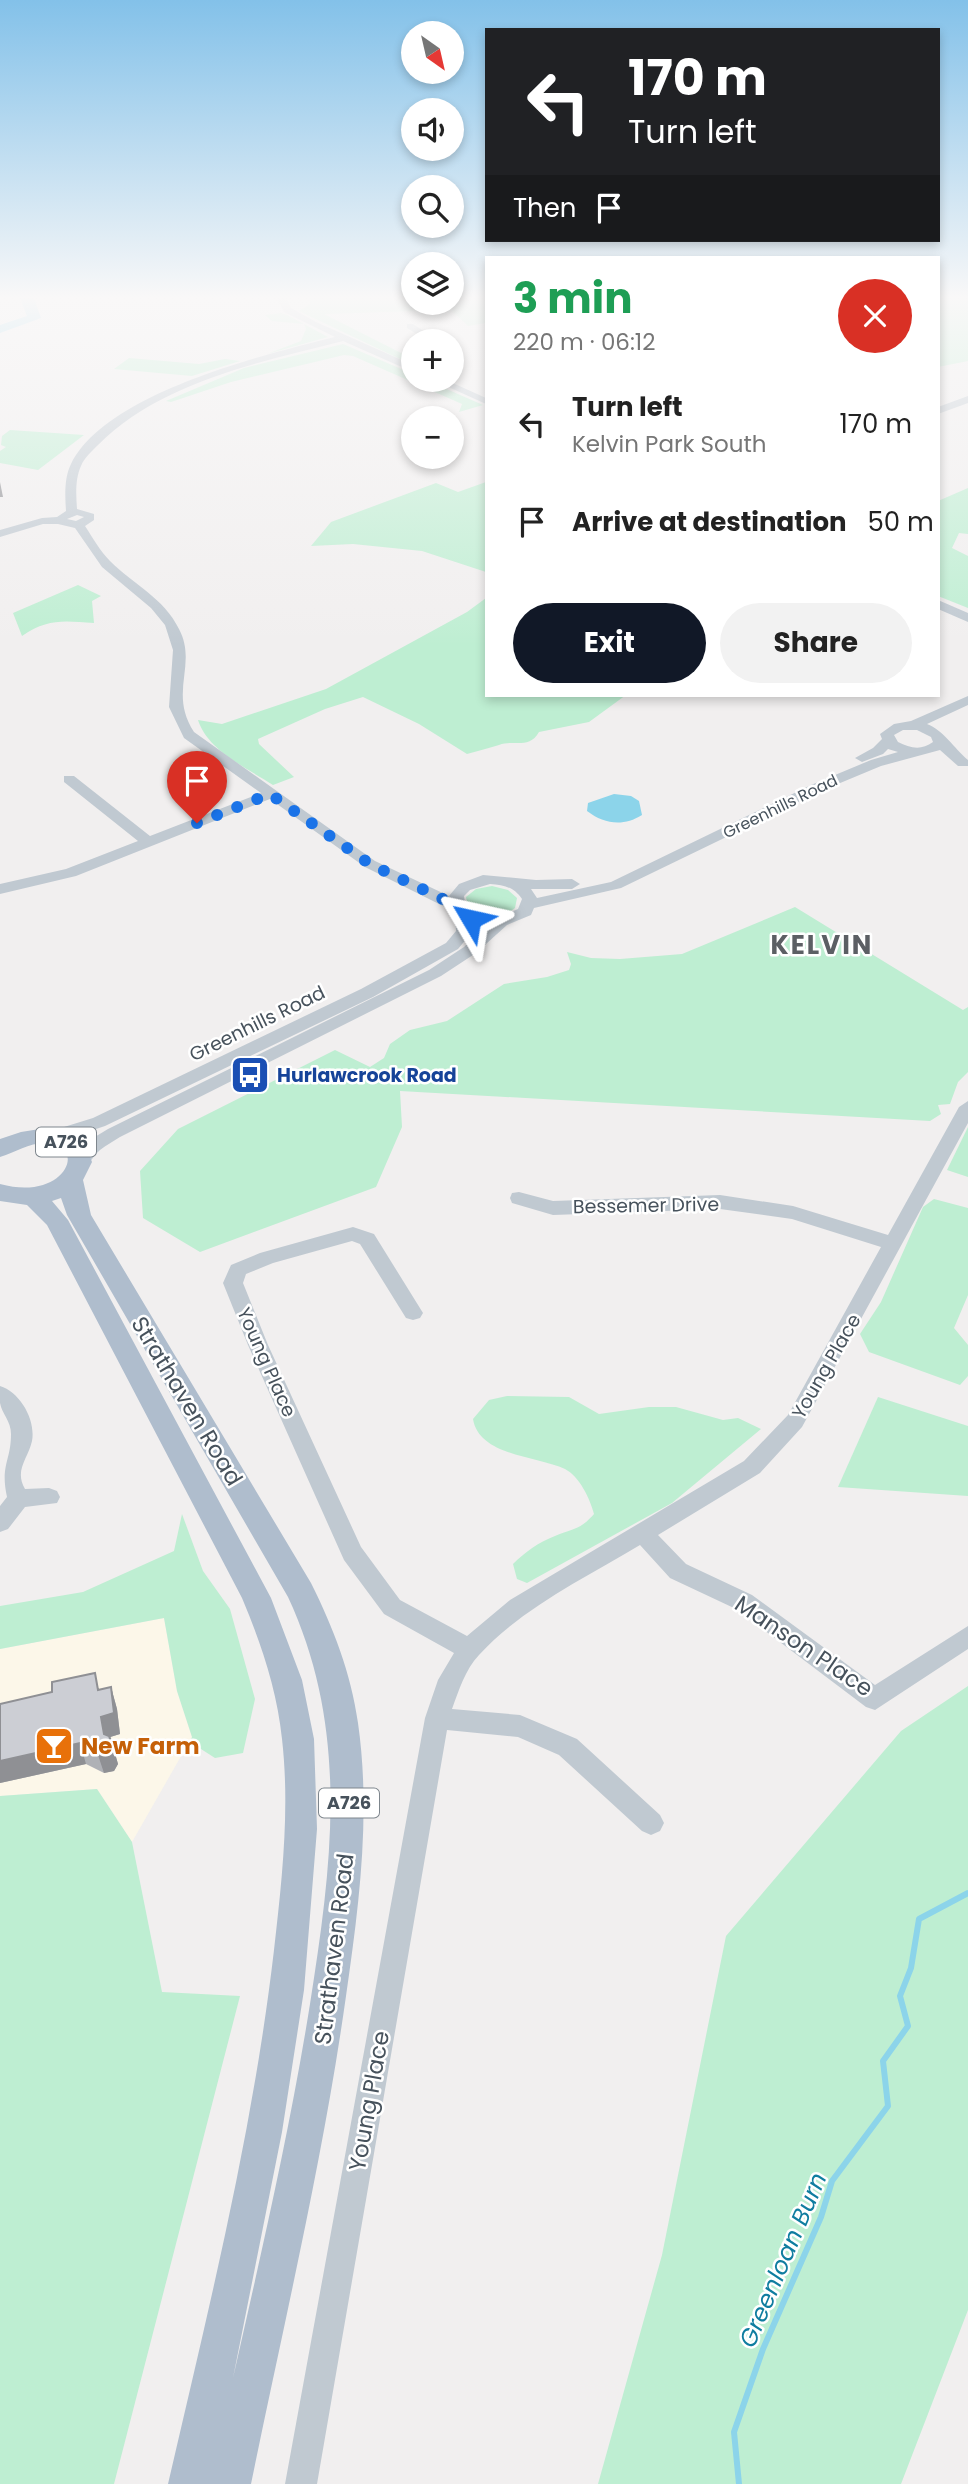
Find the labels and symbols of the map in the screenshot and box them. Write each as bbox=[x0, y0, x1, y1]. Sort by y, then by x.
north arrow bbox=[401, 21, 464, 84]
pin bbox=[167, 751, 227, 823]
street label: Greenhills Road bbox=[719, 769, 841, 844]
position arrow bbox=[434, 882, 508, 956]
district label: KELVIN bbox=[771, 927, 873, 963]
street label: Greenhills Road bbox=[185, 979, 330, 1068]
bus stop icon: Hurlawcrook Road bbox=[229, 1054, 271, 1096]
place label: Hurlawcrook Road bbox=[277, 1062, 457, 1089]
road number: A726 bbox=[36, 1128, 96, 1156]
street label: Bessemer Drive bbox=[573, 1191, 719, 1220]
street label: Young Place bbox=[230, 1303, 303, 1421]
street label: Young Place bbox=[785, 1309, 867, 1424]
street label: Strathaven Road bbox=[124, 1310, 250, 1492]
street label: Manson Place bbox=[729, 1588, 879, 1704]
bar icon: New Farm bbox=[33, 1725, 75, 1767]
place label: New Farm bbox=[81, 1730, 200, 1762]
road number: A726 bbox=[319, 1788, 379, 1817]
street label: Strathaven Road bbox=[306, 1852, 362, 2046]
street label: Young Place bbox=[341, 2028, 397, 2174]
water label: Greenloan Burn bbox=[731, 2167, 834, 2352]

